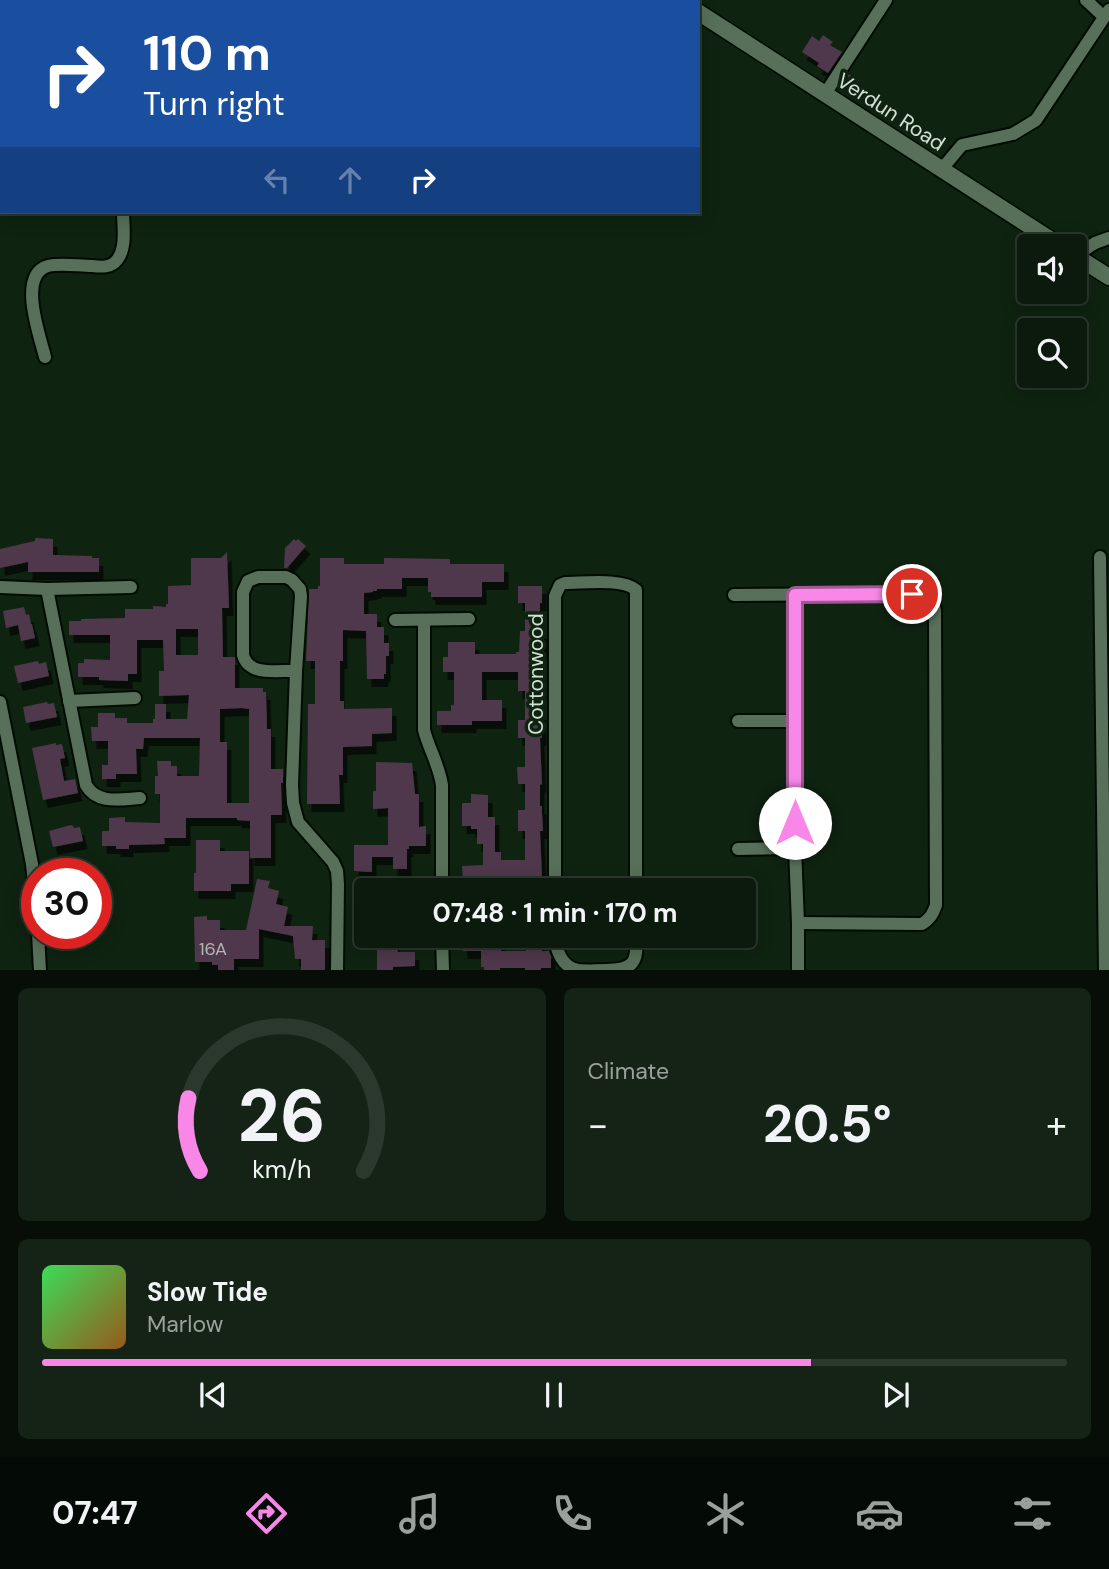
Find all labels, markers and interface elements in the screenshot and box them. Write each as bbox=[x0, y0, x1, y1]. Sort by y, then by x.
text: 110 m bbox=[143, 21, 271, 85]
icon: right bbox=[28, 28, 119, 119]
street label: Verdun Road bbox=[831, 67, 951, 157]
text: Turn right bbox=[143, 83, 285, 125]
icon: left bbox=[258, 161, 296, 199]
icon: ahead bbox=[331, 161, 369, 199]
icon: right bbox=[404, 161, 442, 199]
map controls bbox=[1017, 234, 1087, 388]
button: sound bbox=[1017, 234, 1087, 304]
button: search bbox=[1017, 318, 1087, 388]
pin bbox=[882, 564, 942, 624]
icon: arrive bbox=[893, 575, 931, 613]
street label: Cottonwood bbox=[522, 613, 550, 735]
position arrow bbox=[758, 786, 832, 860]
speed limit sign: 30 bbox=[21, 858, 112, 949]
text: 07:48 · 1 min · 170 m bbox=[433, 896, 677, 930]
house number: 16A bbox=[199, 937, 227, 961]
text: Climate bbox=[588, 1056, 669, 1086]
text: 26 bbox=[238, 1069, 326, 1164]
text: 20.5° bbox=[763, 1090, 892, 1158]
text: − bbox=[588, 1100, 608, 1150]
text: + bbox=[1046, 1100, 1067, 1150]
text: km/h bbox=[252, 1152, 311, 1185]
text: Slow Tide bbox=[147, 1275, 268, 1309]
text: Marlow bbox=[147, 1309, 223, 1339]
icon: previous bbox=[194, 1376, 232, 1414]
icon: pause bbox=[535, 1376, 573, 1414]
icon: next bbox=[877, 1376, 915, 1414]
icon: directions bbox=[242, 1489, 291, 1538]
icon: music bbox=[395, 1489, 444, 1538]
icon: phone bbox=[548, 1489, 597, 1538]
icon: climate bbox=[701, 1489, 750, 1538]
icon: car bbox=[855, 1489, 904, 1538]
icon: filters bbox=[1008, 1489, 1057, 1538]
text: 07:47 bbox=[52, 1492, 138, 1534]

